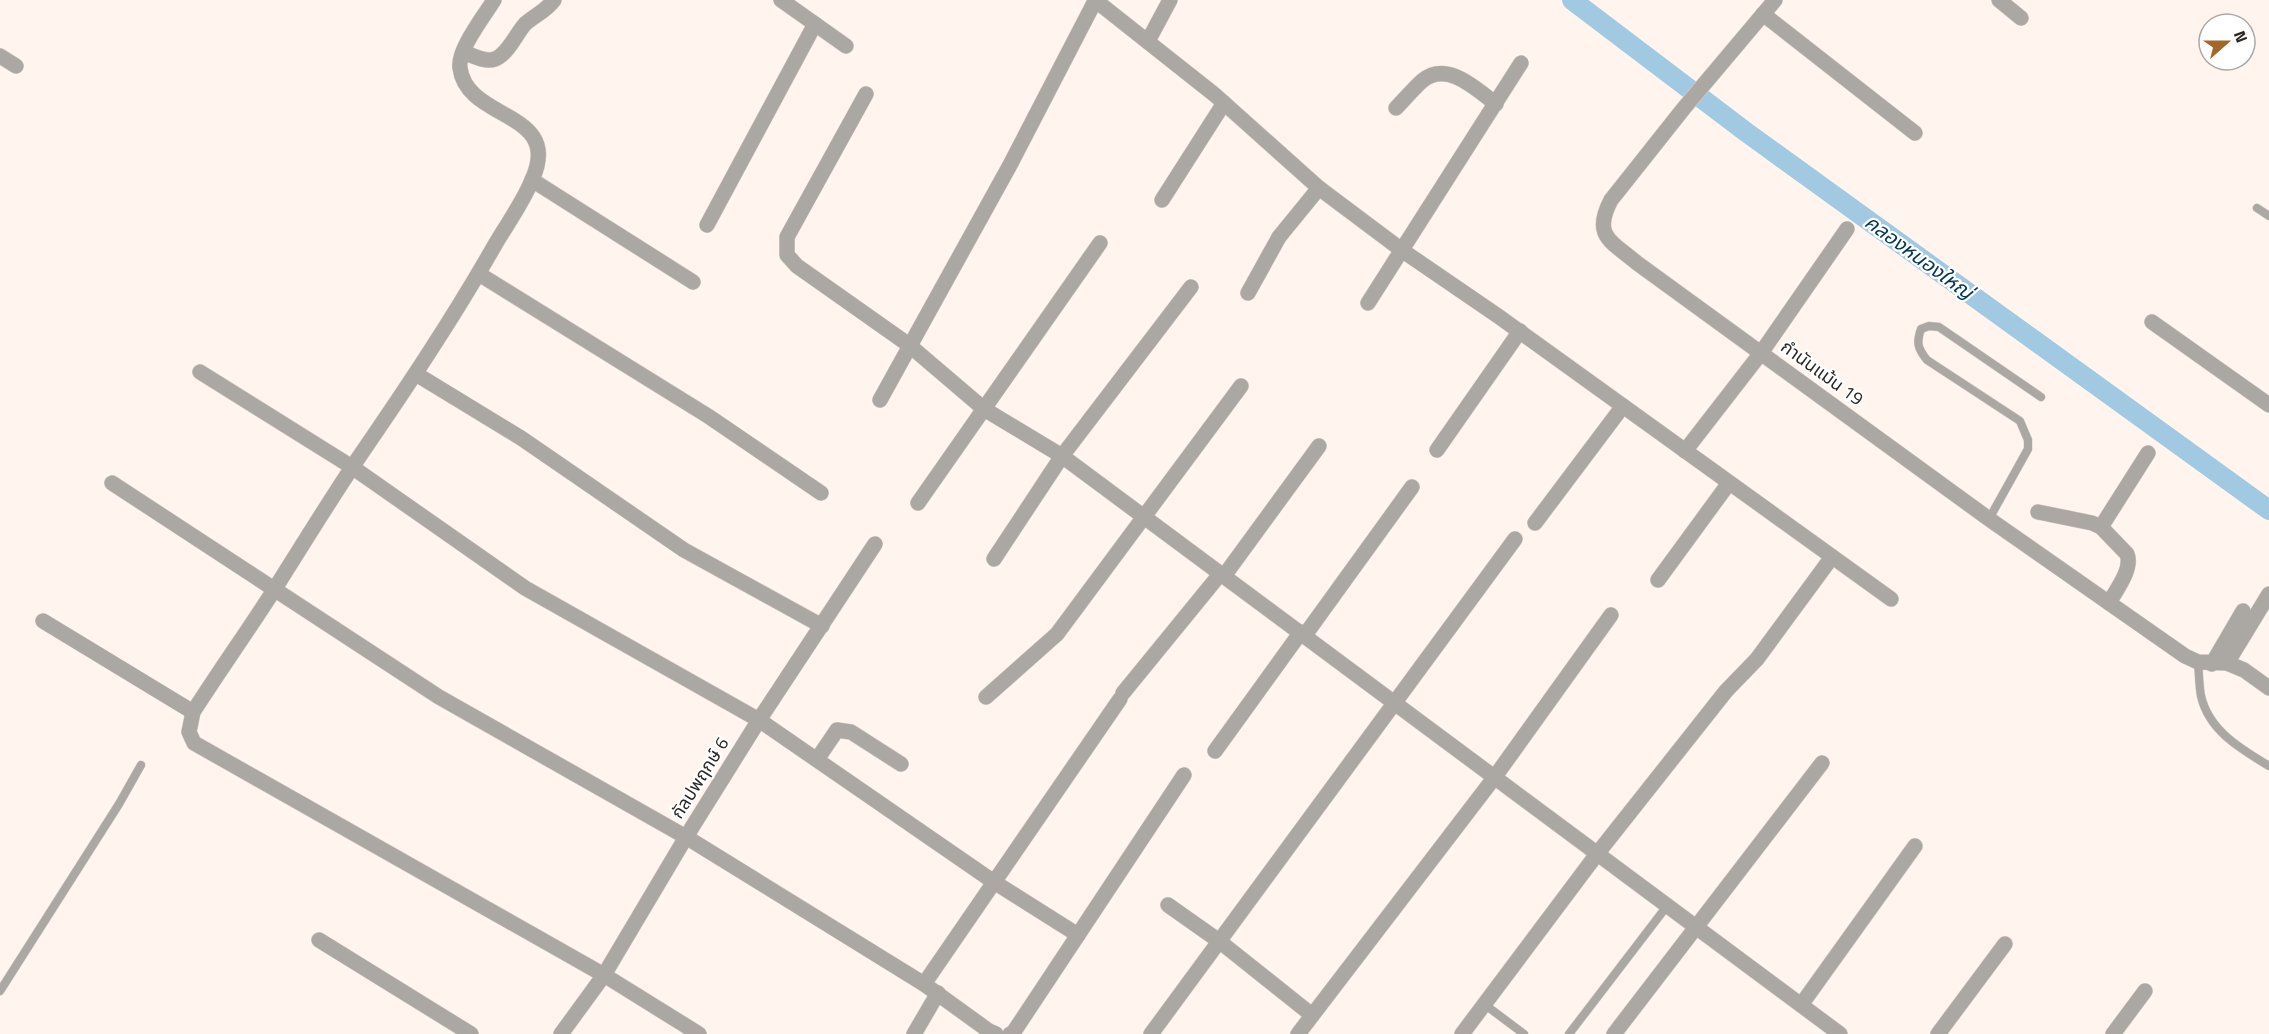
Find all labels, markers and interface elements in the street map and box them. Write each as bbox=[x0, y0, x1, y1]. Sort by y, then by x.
north arrow bbox=[2197, 12, 2257, 72]
text: N bbox=[2228, 27, 2254, 46]
water label: คลองหนองใหญ่ bbox=[1858, 206, 1983, 308]
street label: กำนันแม้น 19 bbox=[1775, 333, 1869, 412]
street label: กัลปพฤกษ์ 6 bbox=[664, 732, 735, 824]

